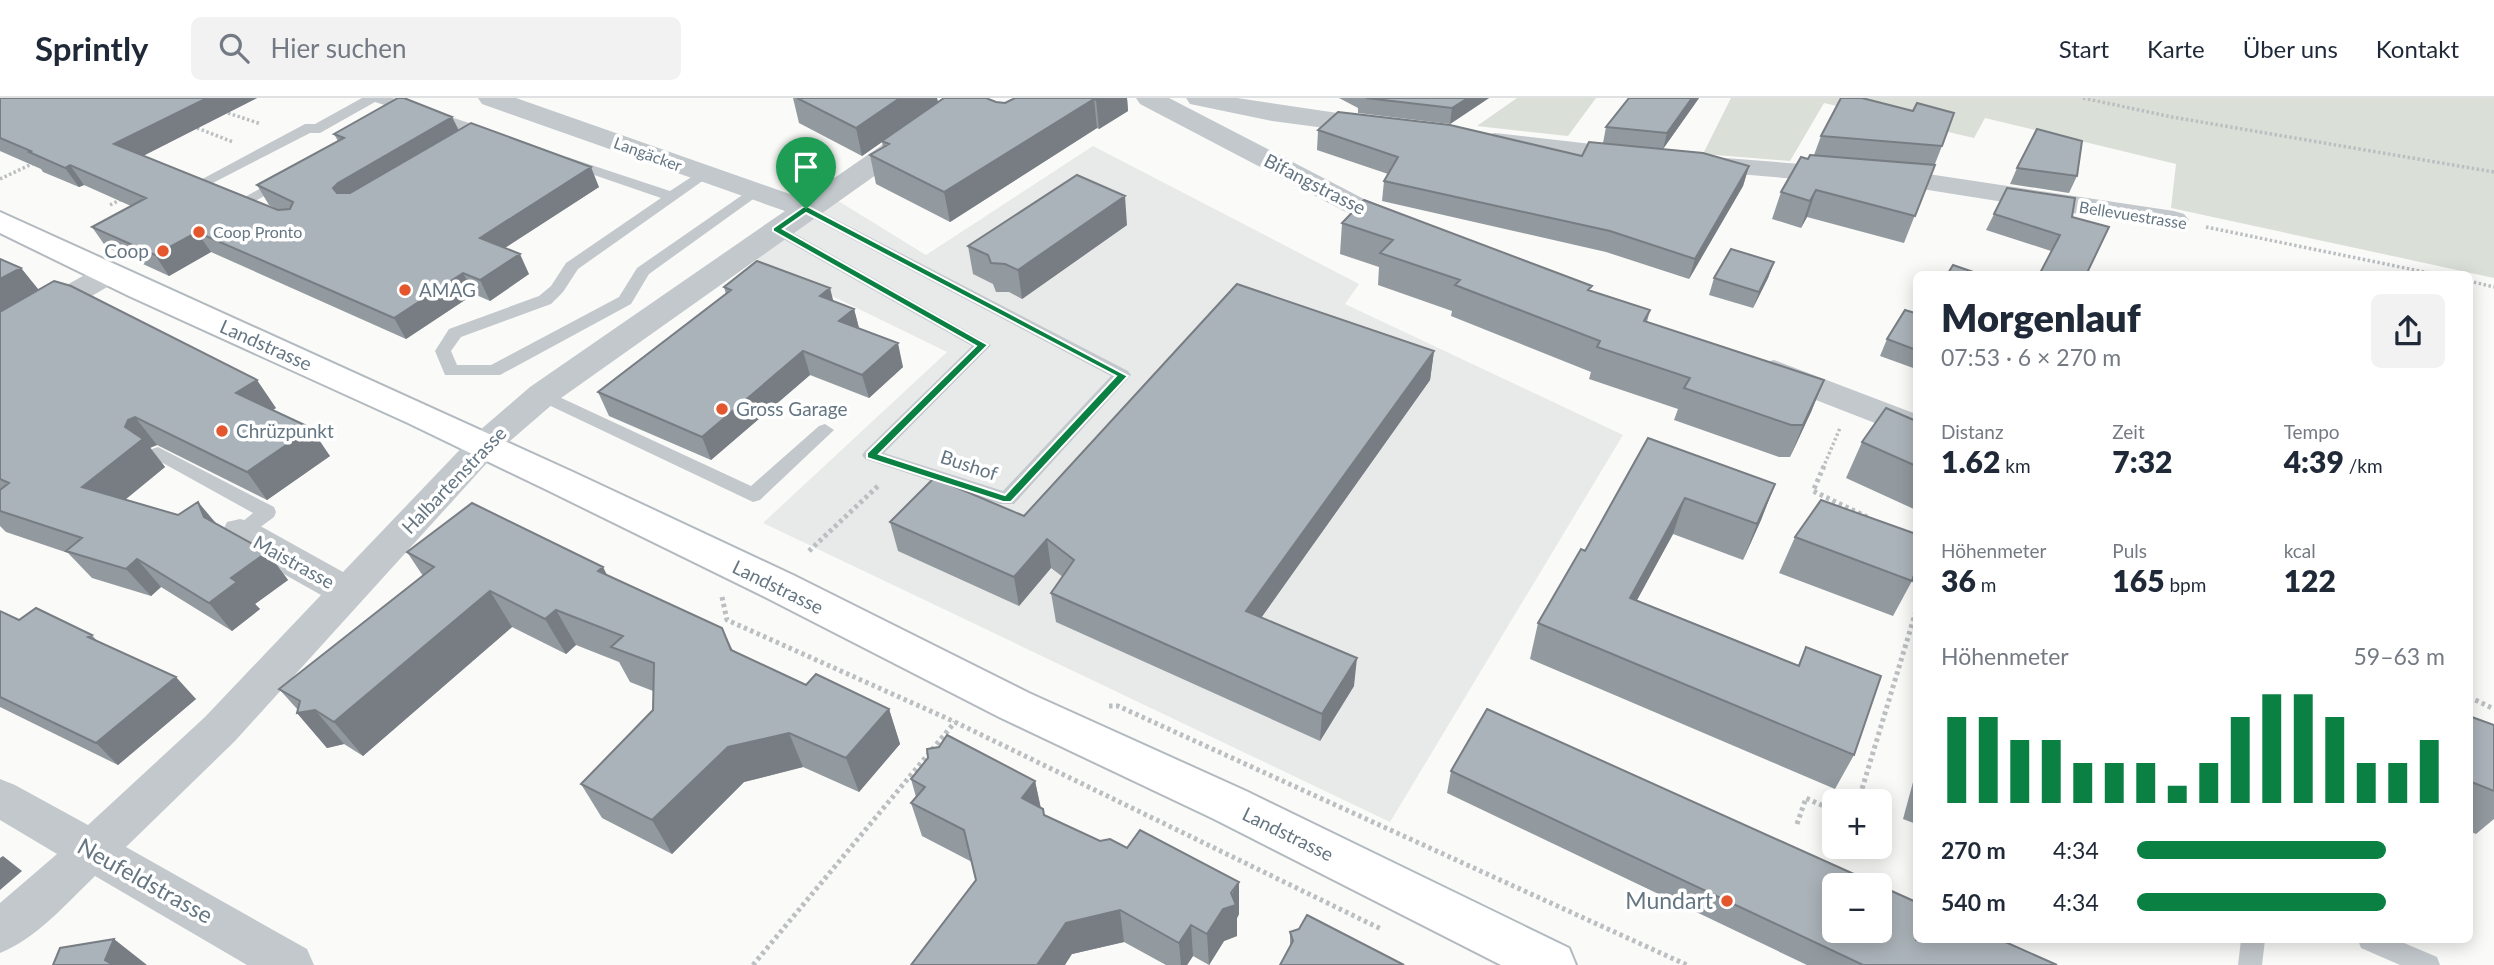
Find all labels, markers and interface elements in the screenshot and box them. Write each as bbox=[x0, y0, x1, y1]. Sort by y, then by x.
search box bbox=[191, 17, 681, 80]
text: Sprintly bbox=[35, 28, 149, 68]
icon: search bbox=[215, 29, 253, 67]
text: Hier suchen bbox=[271, 32, 407, 64]
text: Start bbox=[2059, 34, 2109, 63]
text: Karte bbox=[2147, 34, 2205, 63]
text: Über uns bbox=[2243, 34, 2338, 63]
text: Kontakt bbox=[2376, 34, 2459, 63]
street label: Langäcker bbox=[612, 132, 685, 175]
pin bbox=[776, 137, 836, 209]
icon: arrive bbox=[787, 148, 825, 186]
street label: Bifangstrasse bbox=[1261, 148, 1370, 219]
street label: Bellevuestrasse bbox=[2078, 197, 2188, 232]
place label: Coop Pronto bbox=[213, 222, 302, 241]
marker: Coop Pronto bbox=[191, 224, 207, 240]
place label: Coop bbox=[104, 239, 149, 262]
marker: Coop bbox=[155, 243, 171, 259]
place label: AMAG bbox=[419, 278, 476, 301]
marker: AMAG bbox=[397, 282, 413, 298]
text: Morgenlauf bbox=[1941, 294, 2141, 340]
button: share bbox=[2371, 294, 2445, 368]
street label: Landstrasse bbox=[217, 314, 316, 375]
text: 07:53 · 6 × 270 m bbox=[1941, 343, 2121, 371]
place label: Gross Garage bbox=[736, 397, 848, 420]
marker: Gross Garage bbox=[714, 401, 730, 417]
place label: Chrüzpunkt bbox=[236, 419, 334, 442]
text: Distanz bbox=[1941, 420, 2004, 443]
text: Zeit bbox=[2112, 420, 2145, 443]
text: Tempo bbox=[2284, 420, 2340, 443]
street label: Halbartenstrasse bbox=[397, 421, 511, 538]
marker: Chrüzpunkt bbox=[214, 423, 230, 439]
text: 1.62 bbox=[1941, 443, 2000, 479]
text: 7:32 bbox=[2112, 443, 2172, 479]
text: 4:39 bbox=[2284, 443, 2344, 479]
street label: Bushof bbox=[938, 445, 1001, 485]
text: km bbox=[2000, 454, 2031, 477]
text: /km bbox=[2344, 454, 2383, 477]
street label: Maistrasse bbox=[250, 530, 339, 593]
text: Höhenmeter bbox=[1941, 539, 2047, 562]
text: Puls bbox=[2112, 539, 2147, 562]
text: kcal bbox=[2284, 539, 2316, 562]
street label: Landstrasse bbox=[729, 555, 827, 618]
text: 36 bbox=[1941, 562, 1976, 598]
text: 165 bbox=[2112, 562, 2165, 598]
text: 122 bbox=[2284, 562, 2336, 598]
text: m bbox=[1976, 573, 1996, 596]
text: bpm bbox=[2165, 573, 2206, 596]
text: Höhenmeter bbox=[1941, 642, 2069, 670]
text: 59–63 m bbox=[2353, 642, 2445, 670]
map controls bbox=[1822, 789, 1892, 943]
button: + bbox=[1822, 789, 1892, 859]
street label: Landstrasse bbox=[1239, 802, 1337, 865]
street label: Neufeldstrasse bbox=[73, 831, 218, 929]
text: 270 m bbox=[1941, 836, 2006, 864]
text: 4:34 bbox=[2053, 836, 2099, 864]
button: − bbox=[1822, 873, 1892, 943]
place label: Mundart bbox=[1625, 886, 1714, 914]
text: 540 m bbox=[1941, 888, 2006, 916]
text: 4:34 bbox=[2053, 888, 2099, 916]
marker: Mundart bbox=[1719, 893, 1735, 909]

